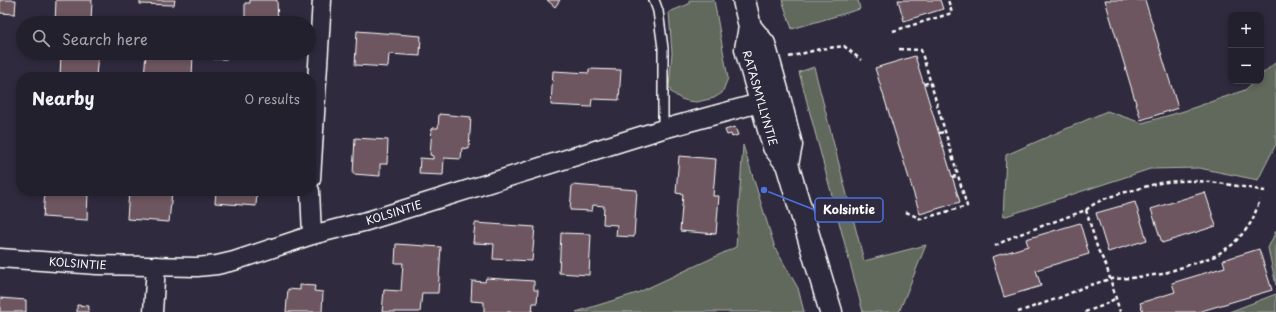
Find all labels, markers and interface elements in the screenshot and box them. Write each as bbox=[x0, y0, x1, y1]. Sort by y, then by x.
map controls bbox=[1228, 12, 1264, 84]
button: + bbox=[1228, 12, 1264, 48]
search box bbox=[16, 16, 316, 60]
icon: search bbox=[30, 27, 52, 49]
text: Search here bbox=[62, 27, 148, 50]
street label: RATASMYLLYNTIE bbox=[739, 48, 782, 148]
button: − bbox=[1228, 48, 1264, 84]
text: Nearby bbox=[32, 85, 94, 111]
text: 0 results bbox=[245, 89, 300, 108]
street label: KOLSINTIE bbox=[364, 195, 424, 229]
callout: Kolsintie bbox=[815, 198, 883, 222]
text: Kolsintie bbox=[823, 200, 875, 218]
street label: KOLSINTIE bbox=[48, 253, 107, 273]

